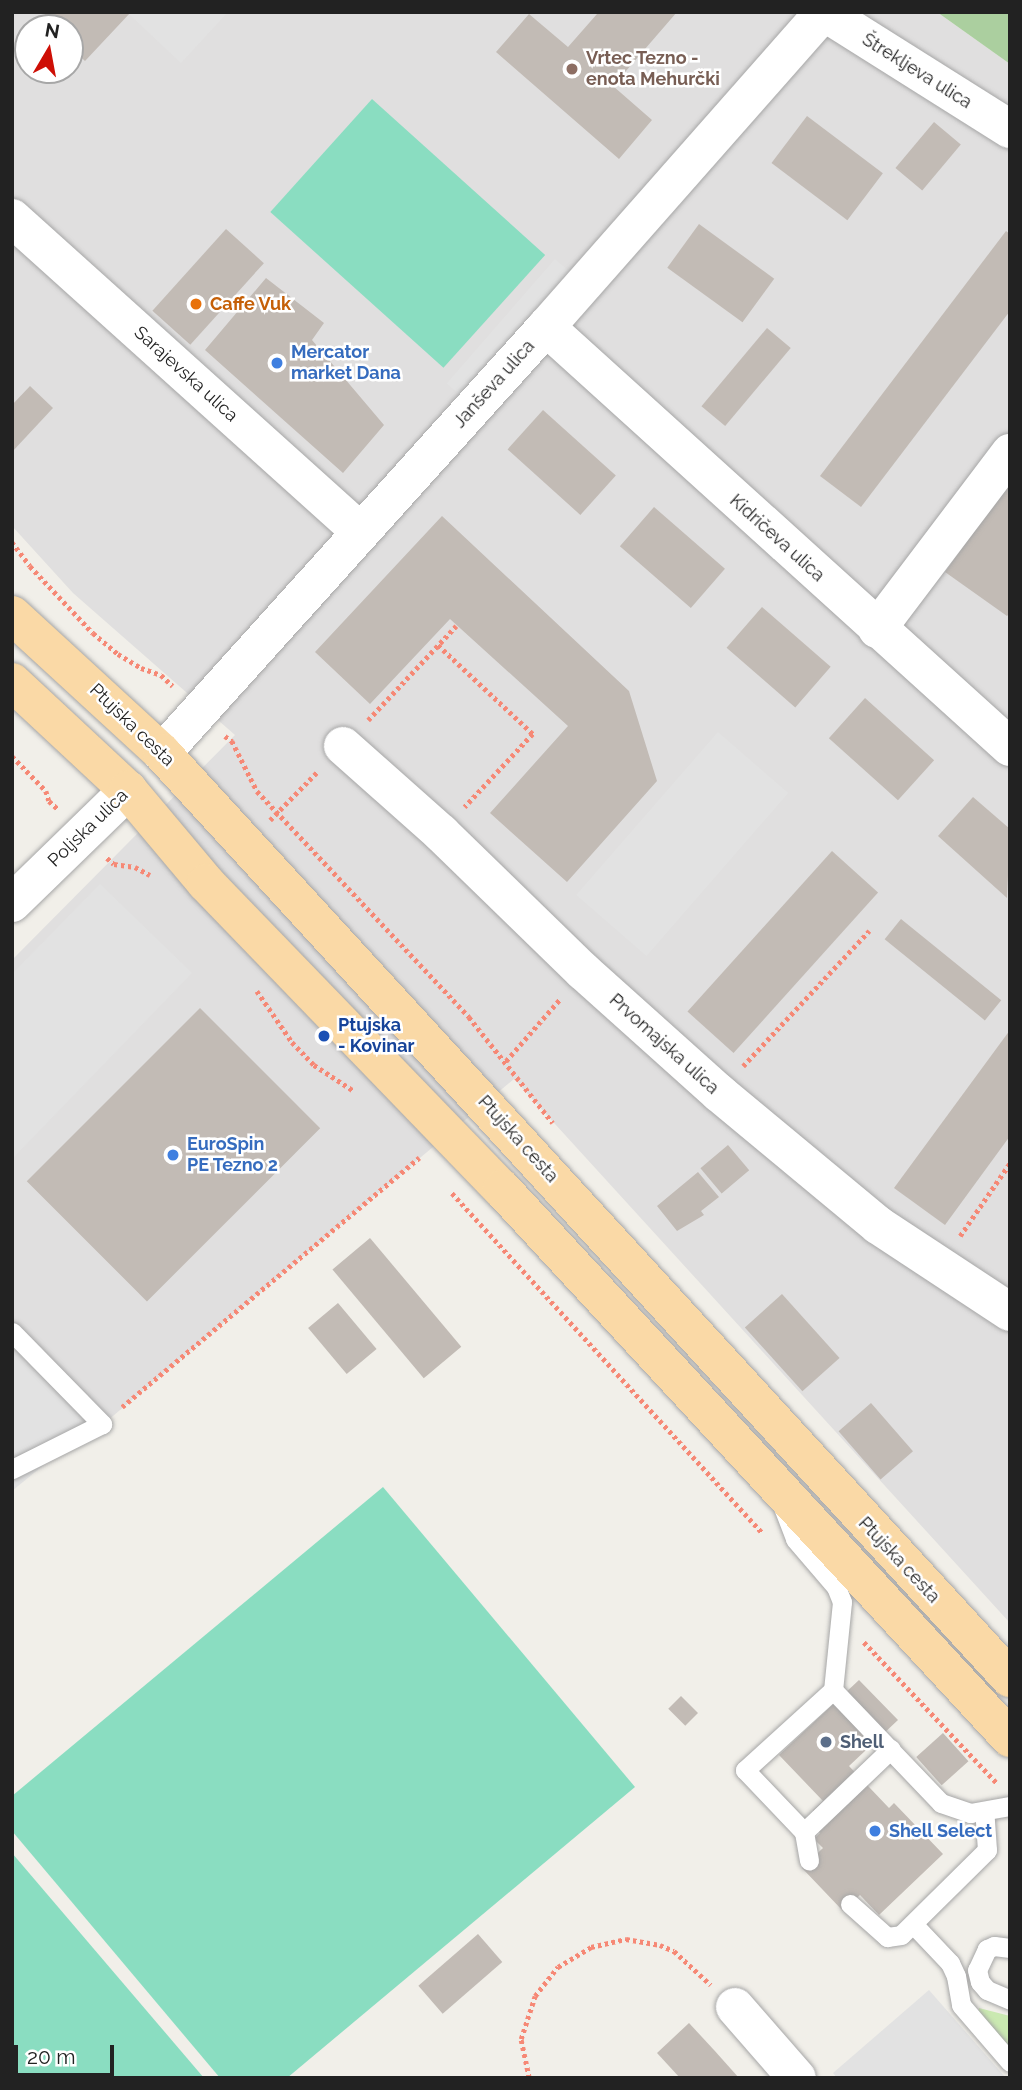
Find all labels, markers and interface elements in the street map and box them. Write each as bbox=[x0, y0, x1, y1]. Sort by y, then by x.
north arrow bbox=[14, 14, 84, 84]
text: N bbox=[43, 18, 61, 42]
street label: Štrekljeva ulica bbox=[858, 29, 976, 113]
place label: Vrtec Tezno - enota Mehurčki bbox=[586, 48, 720, 90]
marker: Vrtec Tezno - enota Mehurčki bbox=[564, 61, 580, 77]
place label: Caffe Vuk bbox=[210, 293, 292, 315]
marker: Caffe Vuk bbox=[188, 296, 204, 312]
street label: Sarajevska ulica bbox=[130, 322, 242, 426]
street label: Janševa ulica bbox=[449, 336, 539, 432]
place label: Mercator market Dana bbox=[291, 342, 401, 384]
marker: Mercator market Dana bbox=[269, 355, 285, 371]
street label: Kidričeva ulica bbox=[725, 490, 829, 586]
street label: Ptujska cesta bbox=[85, 679, 179, 771]
street label: Poljska ulica bbox=[44, 785, 132, 871]
street label: Prvomajska ulica bbox=[605, 989, 723, 1099]
place label: Ptujska - Kovinar bbox=[338, 1015, 415, 1058]
marker: Ptujska - Kovinar bbox=[316, 1028, 332, 1044]
street label: Ptujska cesta bbox=[473, 1091, 563, 1187]
place label: EuroSpin PE Tezno 2 bbox=[187, 1134, 279, 1176]
marker: EuroSpin PE Tezno 2 bbox=[165, 1147, 181, 1163]
street label: Ptujska cesta bbox=[854, 1513, 944, 1607]
place label: Shell bbox=[840, 1731, 884, 1753]
marker: Shell bbox=[818, 1734, 834, 1750]
place label: Shell Select bbox=[889, 1820, 993, 1842]
marker: Shell Select bbox=[867, 1823, 883, 1839]
scale bar bbox=[18, 2030, 117, 2074]
text: 20 m bbox=[27, 2044, 75, 2069]

